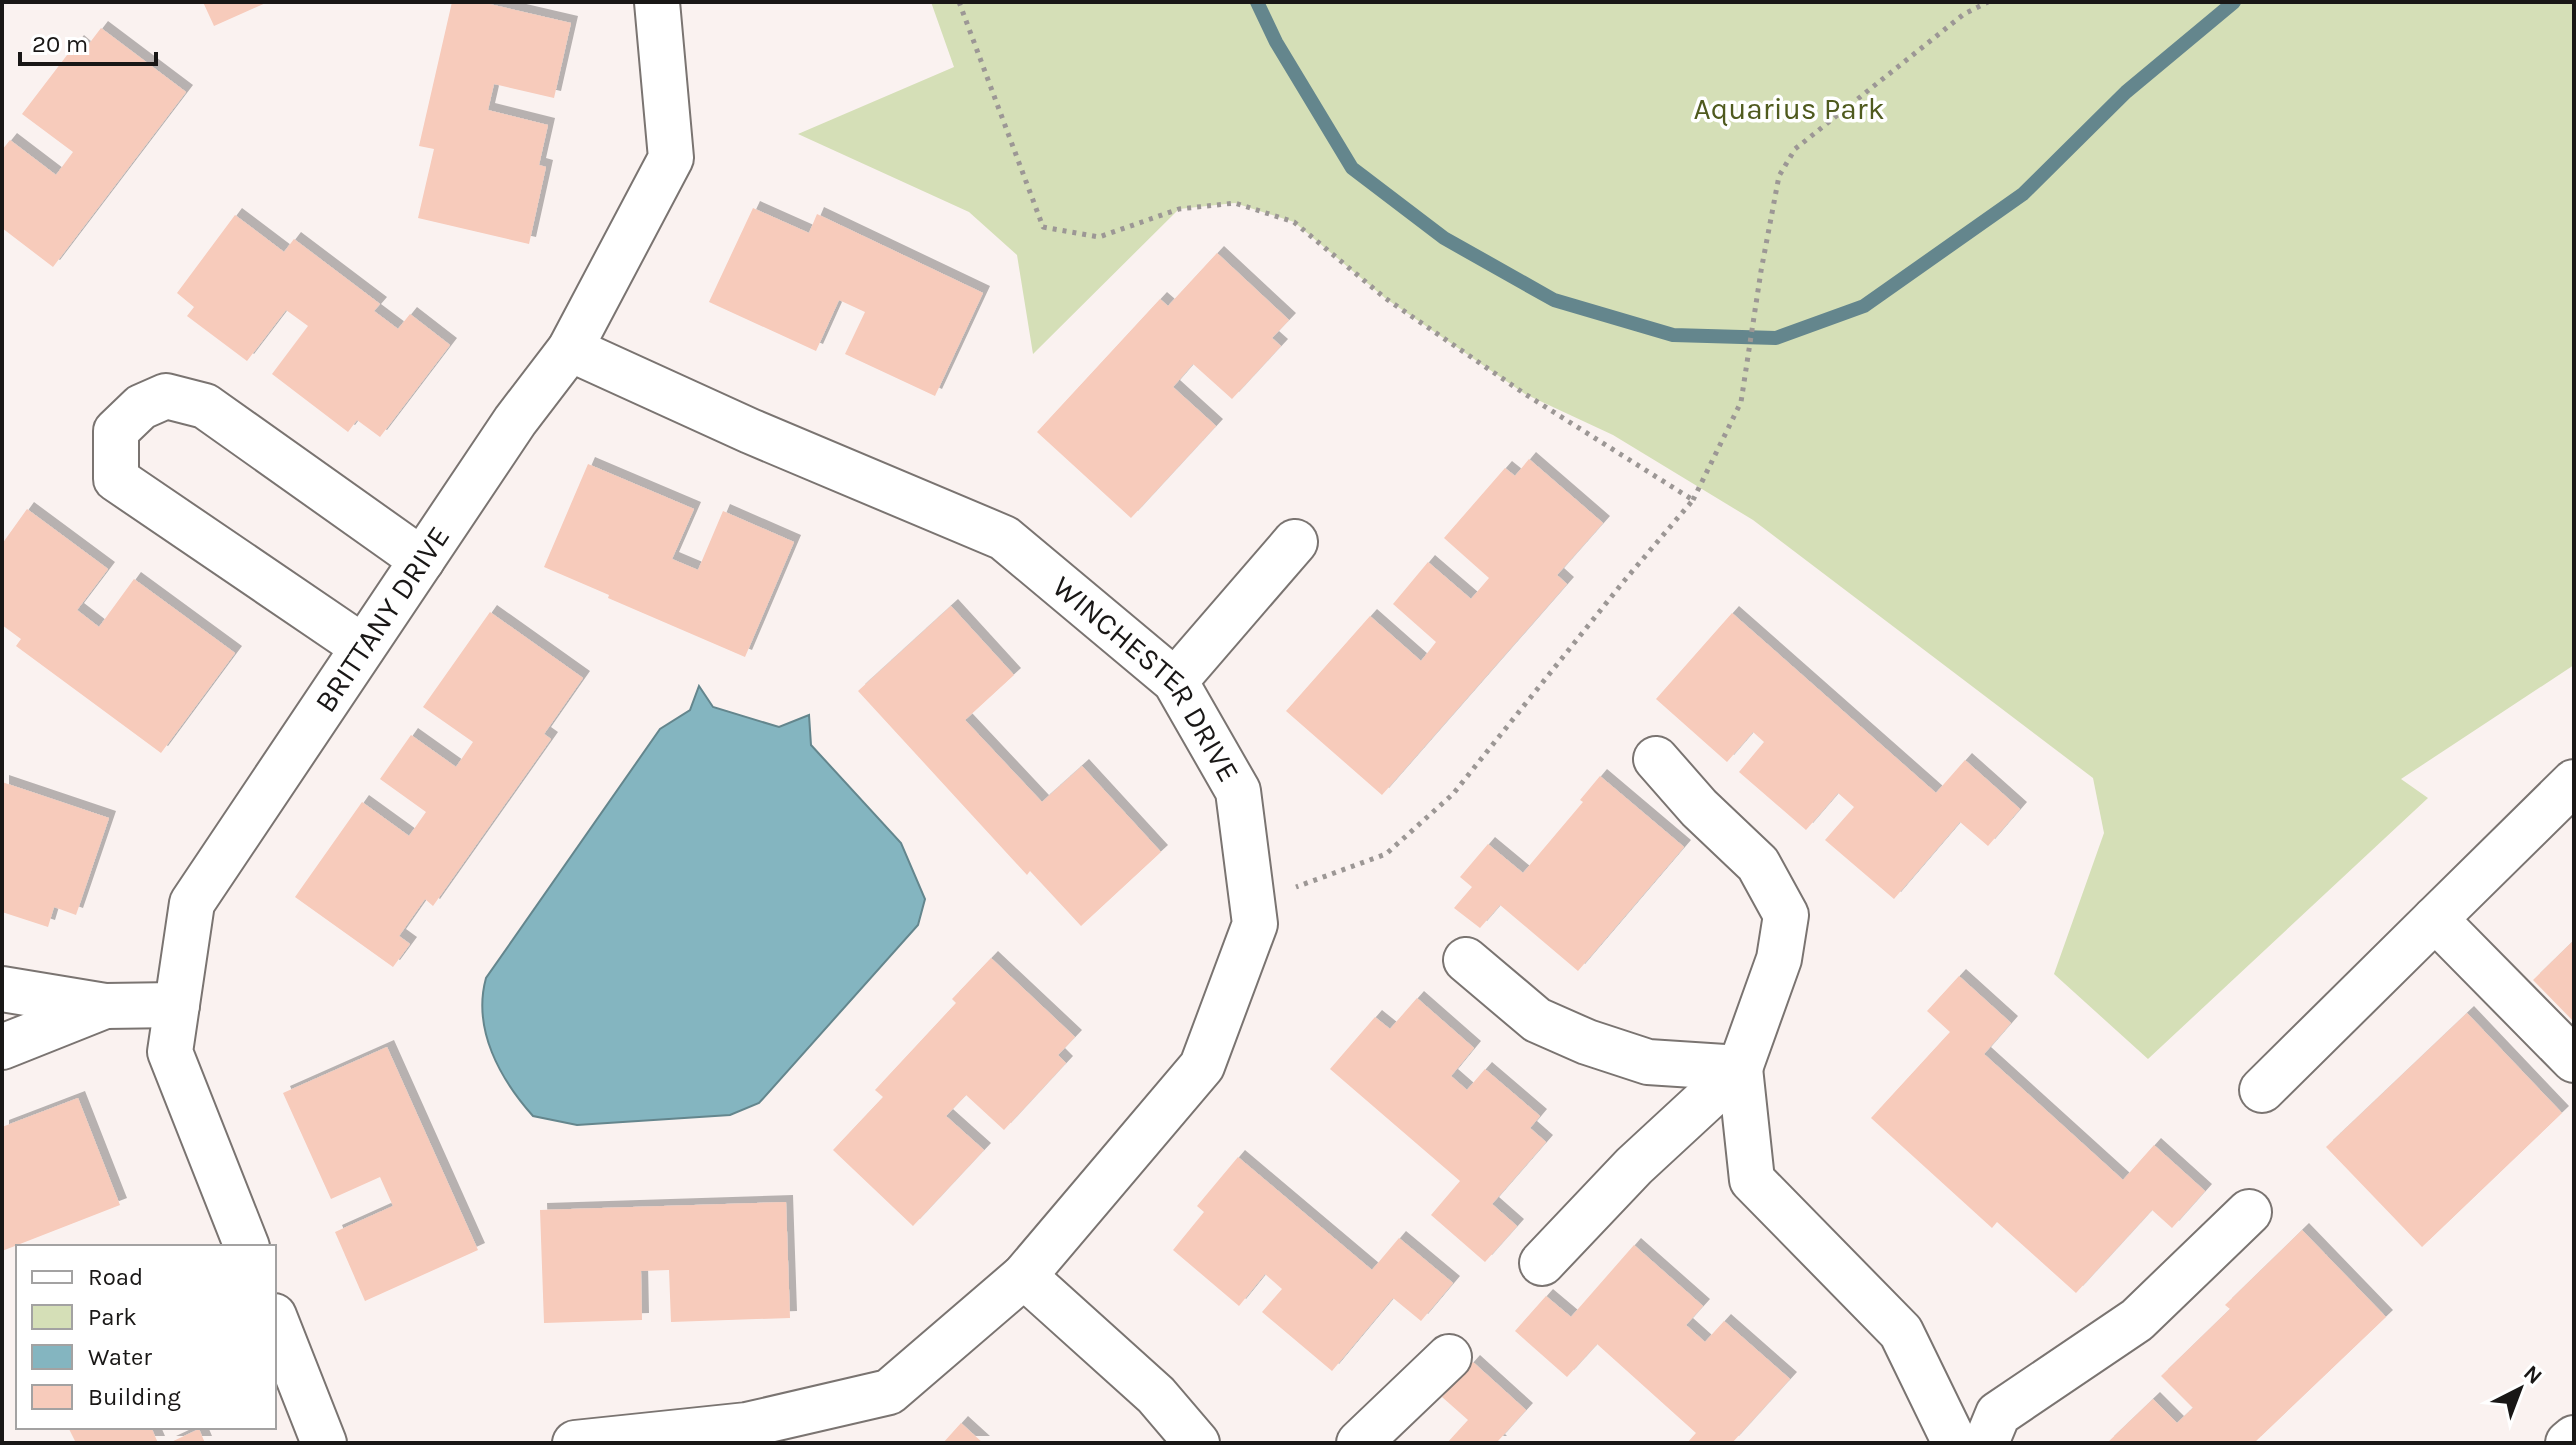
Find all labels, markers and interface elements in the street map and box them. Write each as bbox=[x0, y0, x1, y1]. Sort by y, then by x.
scale bar bbox=[20, 16, 156, 66]
text: 20 m bbox=[32, 30, 88, 58]
park label: Aquarius Park bbox=[1693, 91, 1885, 127]
street label: BRITTANY DRIVE bbox=[307, 519, 457, 719]
street label: WINCHESTER DRIVE bbox=[1045, 569, 1247, 788]
legend bbox=[16, 1245, 276, 1429]
text: Road bbox=[88, 1263, 143, 1291]
text: Park bbox=[88, 1303, 137, 1331]
text: Water bbox=[88, 1343, 152, 1371]
north arrow bbox=[2480, 1349, 2560, 1429]
text: N bbox=[2518, 1360, 2547, 1390]
text: Building bbox=[88, 1383, 181, 1411]

